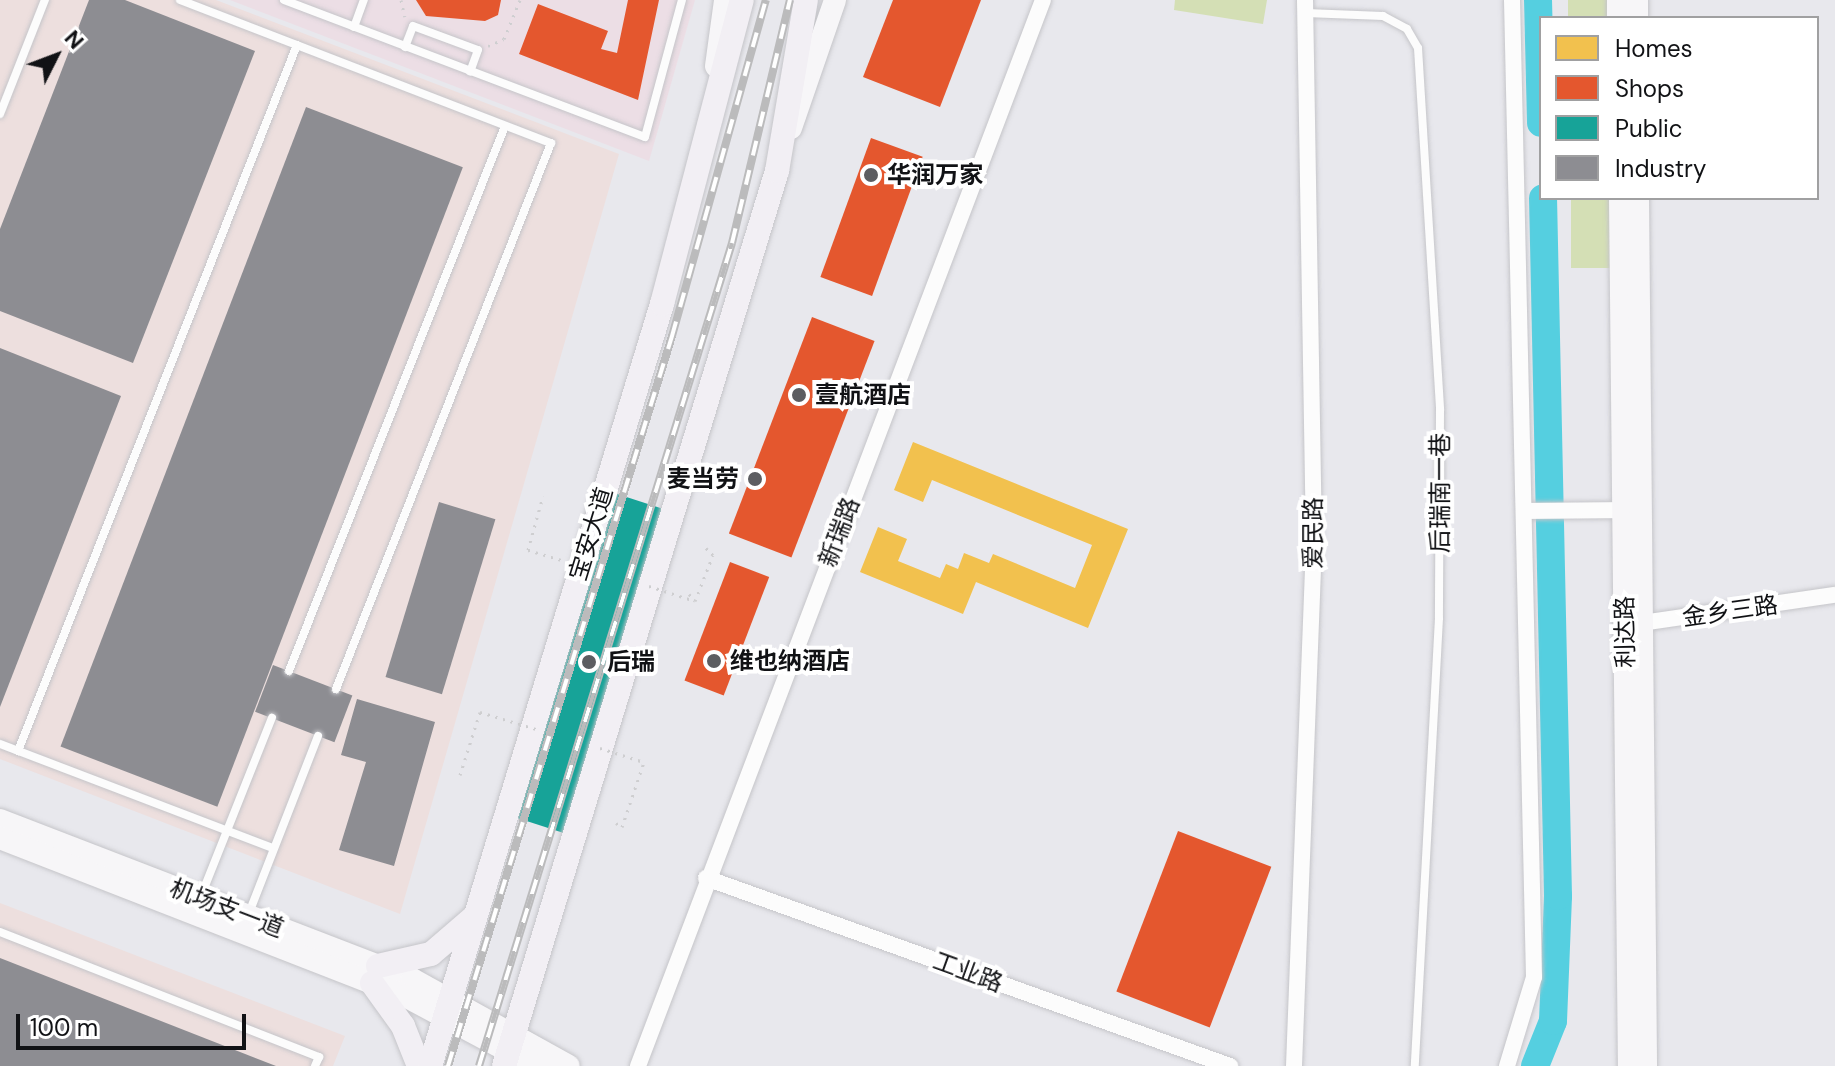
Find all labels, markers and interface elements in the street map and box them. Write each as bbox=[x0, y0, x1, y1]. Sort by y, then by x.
north arrow bbox=[16, 16, 96, 96]
legend bbox=[1539, 16, 1819, 200]
text: N bbox=[58, 24, 90, 55]
text: Homes bbox=[1615, 33, 1693, 64]
text: Shops bbox=[1615, 73, 1684, 104]
text: Public bbox=[1615, 113, 1683, 144]
text: Industry bbox=[1615, 153, 1706, 184]
place label: 华润万家 bbox=[887, 161, 983, 189]
marker: 华润万家 bbox=[862, 166, 880, 184]
place label: 壹航酒店 bbox=[815, 381, 911, 409]
marker: 壹航酒店 bbox=[790, 386, 808, 404]
street label: 后瑞南一巷 bbox=[1426, 433, 1454, 553]
place label: 麦当劳 bbox=[667, 465, 739, 493]
marker: 麦当劳 bbox=[746, 470, 764, 488]
street label: 宝安大道 bbox=[563, 484, 619, 584]
street label: 新瑞路 bbox=[813, 493, 865, 571]
street label: 爱民路 bbox=[1299, 497, 1327, 569]
street label: 金乡三路 bbox=[1680, 590, 1780, 632]
street label: 利达路 bbox=[1610, 596, 1640, 668]
place label: 维也纳酒店 bbox=[730, 647, 850, 675]
place label: 后瑞 bbox=[607, 648, 655, 676]
marker: 后瑞 bbox=[578, 651, 600, 673]
marker: 维也纳酒店 bbox=[705, 652, 723, 670]
street label: 机场支一道 bbox=[166, 873, 288, 943]
street label: 工业路 bbox=[929, 946, 1007, 998]
scale bar bbox=[20, 998, 250, 1048]
text: 100 m bbox=[30, 1012, 98, 1043]

